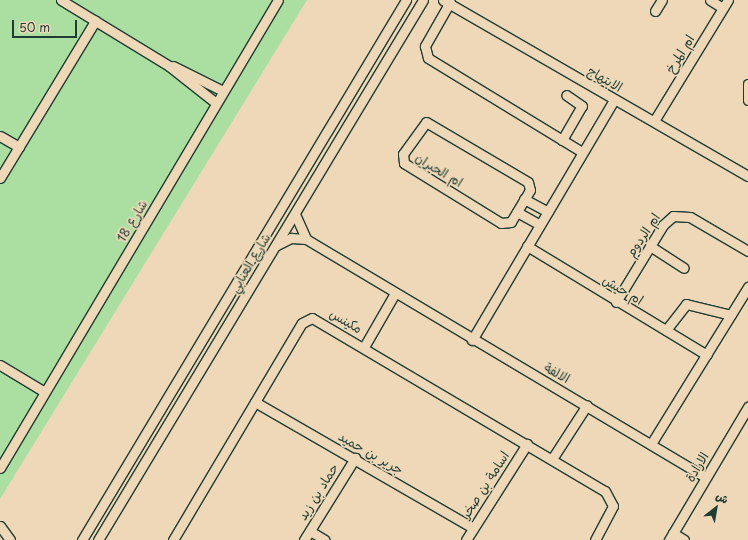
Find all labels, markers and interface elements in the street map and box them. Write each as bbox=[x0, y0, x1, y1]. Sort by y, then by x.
scale bar bbox=[14, 12, 79, 38]
text: 50 m bbox=[19, 18, 50, 36]
street label: ام المرخ bbox=[662, 32, 698, 76]
street label: الابتهاج bbox=[585, 63, 625, 95]
street label: ام الحيران bbox=[412, 150, 466, 190]
street label: شارع 18 bbox=[113, 197, 151, 245]
street label: ام الردوم bbox=[623, 210, 663, 260]
street label: شارع العنابي bbox=[226, 231, 274, 295]
street label: ام حيش bbox=[600, 272, 646, 308]
street label: مكينس bbox=[327, 305, 365, 337]
street label: الالفة bbox=[541, 360, 573, 386]
street label: جرير بن حميد bbox=[336, 428, 406, 478]
street label: اسامة بن صخر bbox=[457, 448, 513, 522]
street label: الارادة bbox=[682, 449, 712, 485]
street label: حماد بن زيد bbox=[295, 461, 341, 523]
text: ش bbox=[713, 487, 732, 508]
north arrow bbox=[696, 488, 736, 528]

